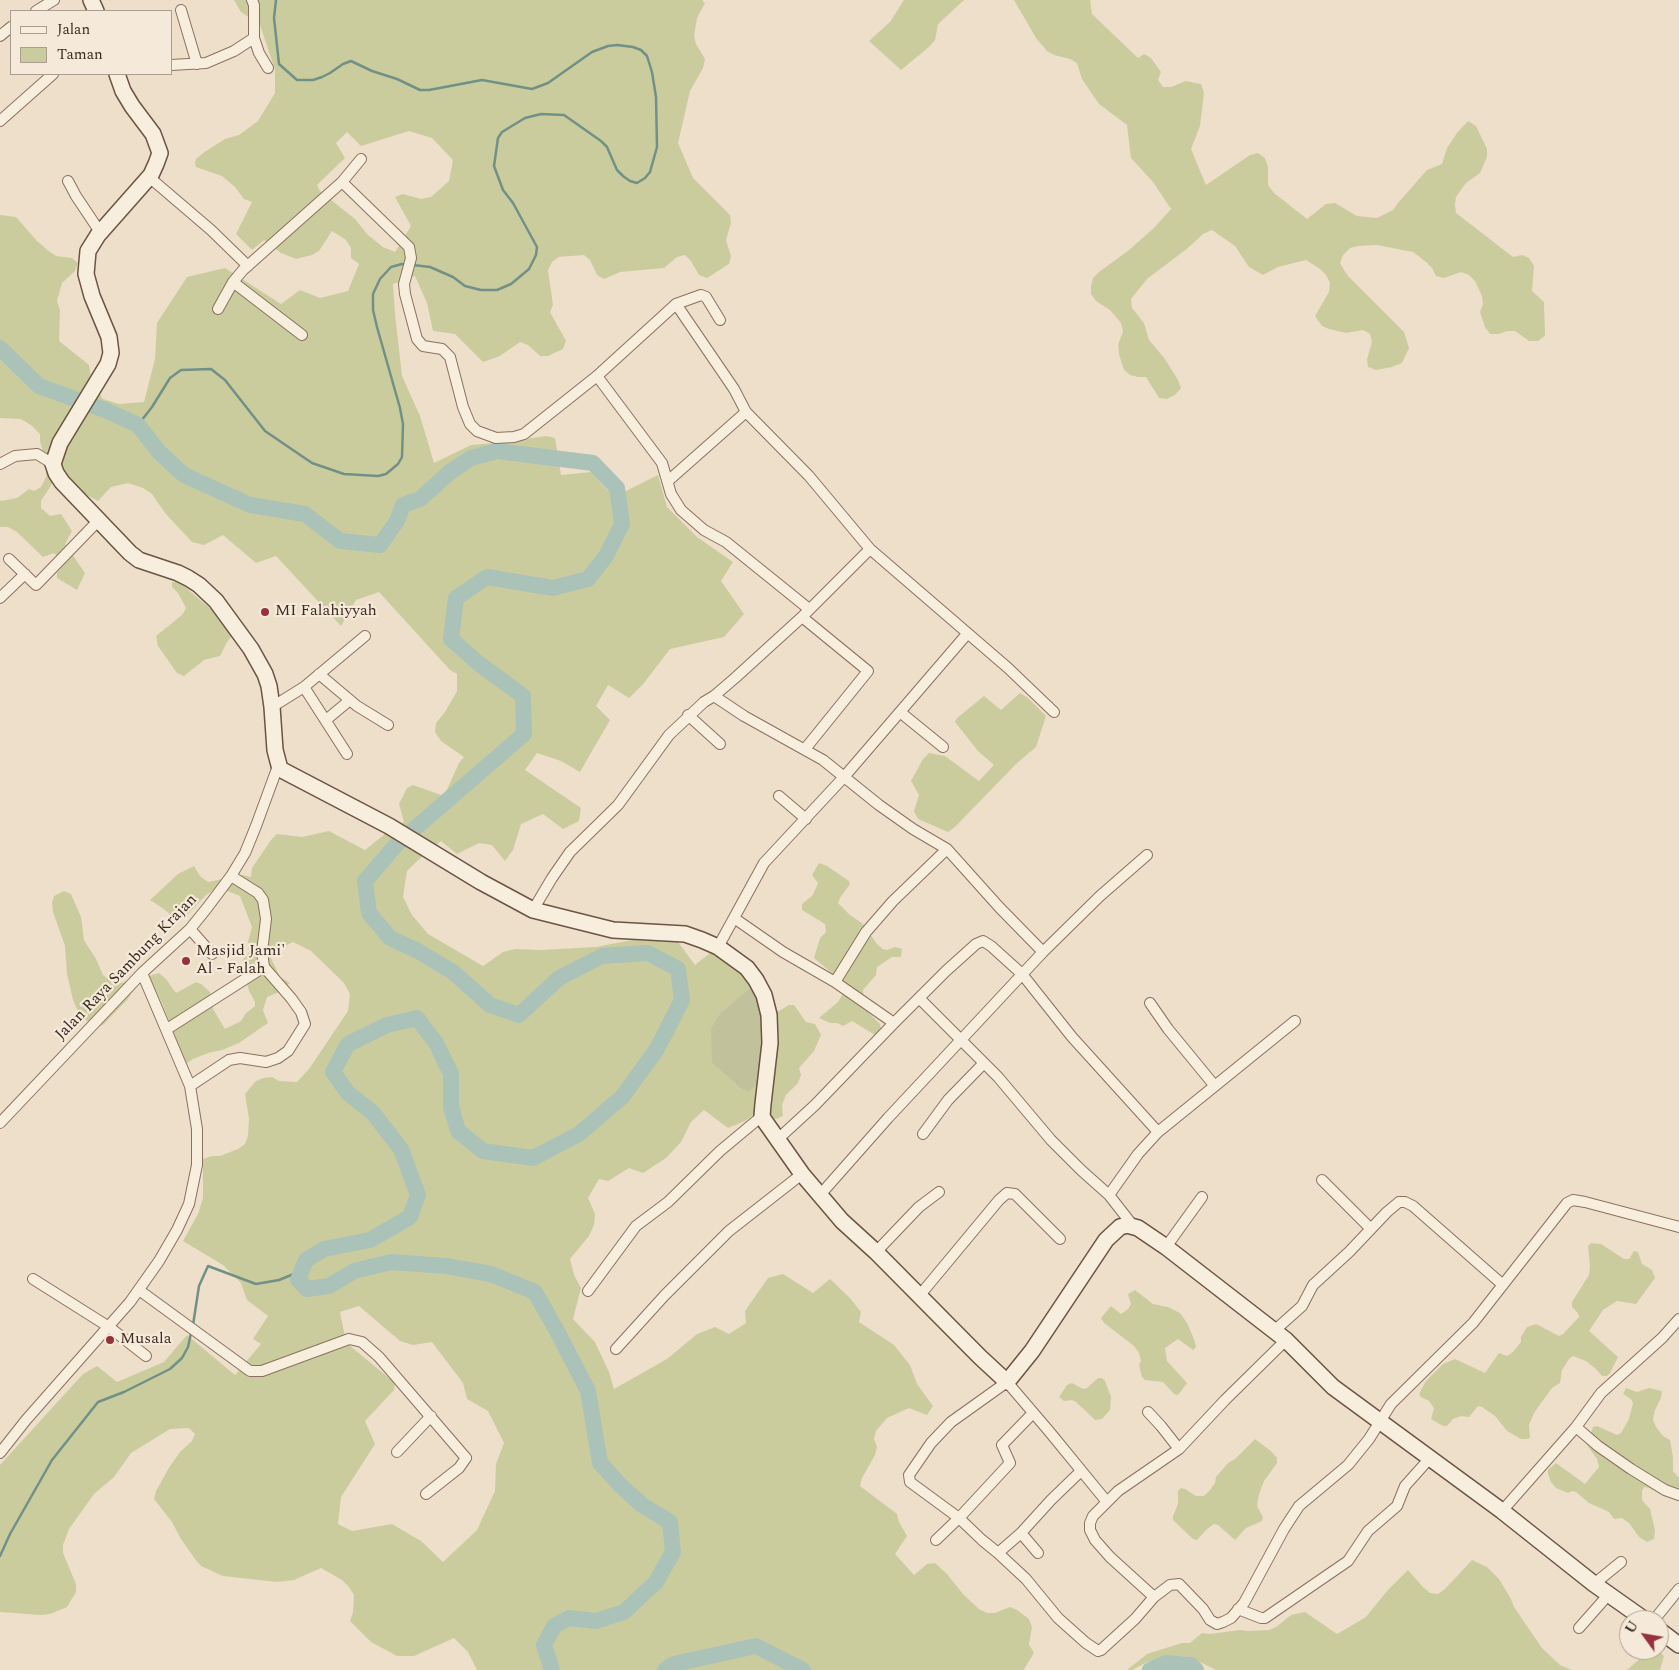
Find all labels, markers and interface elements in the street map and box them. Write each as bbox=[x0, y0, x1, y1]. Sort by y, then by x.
legend bbox=[10, 10, 172, 75]
text: Jalan bbox=[57, 18, 90, 41]
text: Taman bbox=[57, 43, 103, 66]
place label: MI Falahiyyah bbox=[275, 602, 377, 622]
marker: MI Falahiyyah bbox=[259, 606, 271, 618]
street label: Jalan Raya Sambung Krajan bbox=[52, 891, 202, 1045]
place label: Masjid Jami' Al - Falah bbox=[196, 942, 285, 980]
marker: Masjid Jami' Al - Falah bbox=[180, 955, 192, 967]
place label: Musala bbox=[120, 1330, 172, 1350]
marker: Musala bbox=[104, 1334, 116, 1346]
north arrow bbox=[1619, 1610, 1669, 1660]
text: U bbox=[1620, 1617, 1644, 1638]

